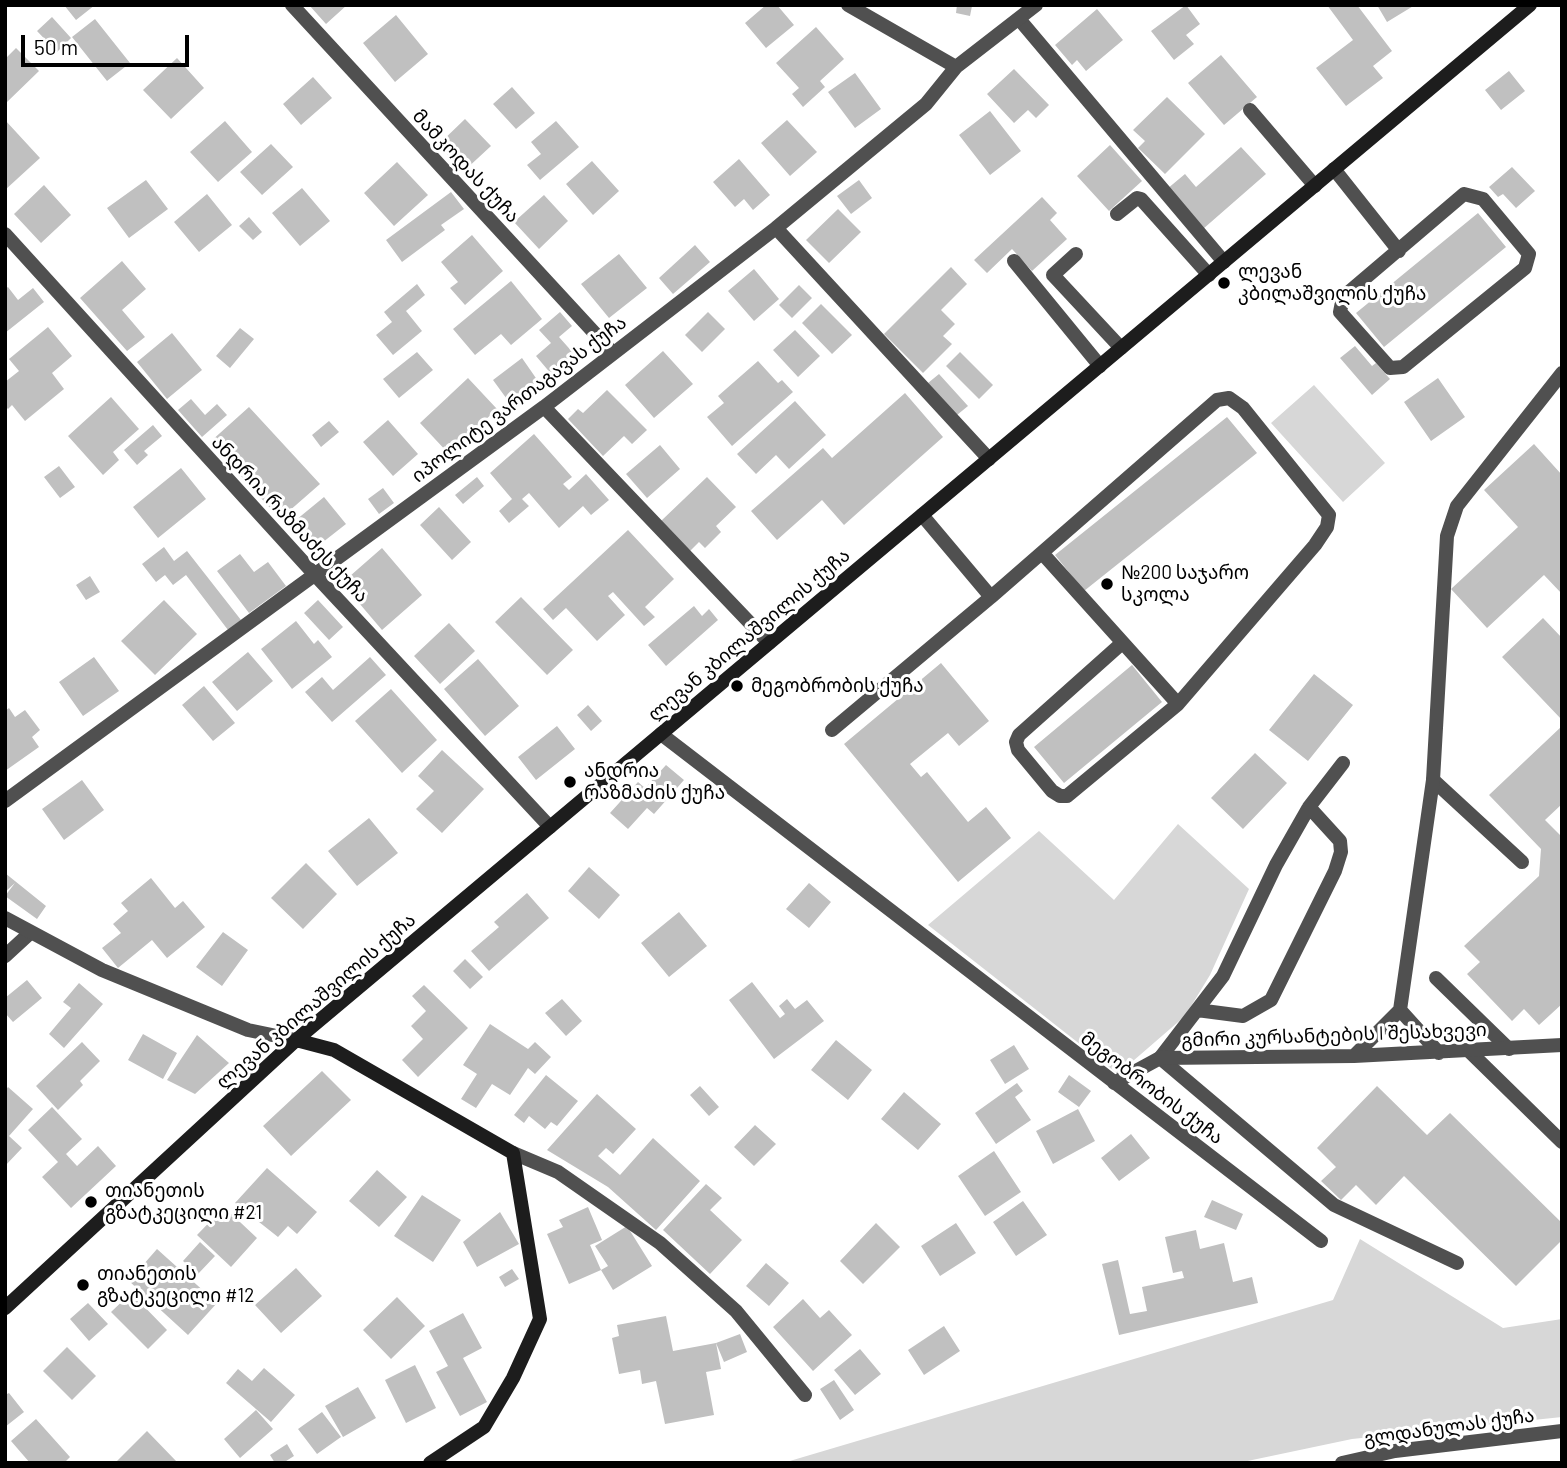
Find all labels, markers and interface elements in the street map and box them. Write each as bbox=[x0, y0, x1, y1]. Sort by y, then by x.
scale bar bbox=[24, 21, 192, 65]
text: 50 m bbox=[34, 34, 78, 59]
street label: მამკოდას ქუჩა bbox=[408, 105, 524, 227]
place label: ლევან კბილაშვილის ქუჩა bbox=[1238, 261, 1426, 305]
marker: ლევან კბილაშვილის ქუჩა bbox=[1216, 275, 1232, 291]
street label: იპოლიტე ვართაგავას ქუჩა bbox=[407, 311, 631, 487]
street label: ანდრია რაზმაძეს ქუჩა bbox=[207, 431, 373, 607]
street label: ლევან კბილაშვილის ქუჩა bbox=[643, 544, 855, 726]
place label: №200 საჯარო სკოლა bbox=[1121, 562, 1249, 606]
marker: №200 საჯარო სკოლა bbox=[1099, 576, 1115, 592]
place label: მეგობრობის ქუჩა bbox=[751, 675, 924, 697]
marker: მეგობრობის ქუჩა bbox=[729, 678, 745, 694]
place label: ანდრია რაზმაძის ქუჩა bbox=[584, 760, 725, 804]
marker: ანდრია რაზმაძის ქუჩა bbox=[562, 774, 578, 790]
street label: ლევან კბილაშვილის ქუჩა bbox=[212, 908, 420, 1094]
street label: გმირი კურსანტების I შესახვევი bbox=[1181, 1018, 1487, 1052]
street label: მეგობრობის ქუჩა bbox=[1076, 1027, 1228, 1149]
place label: თიანეთის გზატკეცილი #21 bbox=[105, 1180, 262, 1224]
marker: თიანეთის გზატკეცილი #21 bbox=[83, 1194, 99, 1210]
place label: თიანეთის გზატკეცილი #12 bbox=[97, 1263, 254, 1307]
marker: თიანეთის გზატკეცილი #12 bbox=[75, 1277, 91, 1293]
street label: გლდანულას ქუჩა bbox=[1362, 1404, 1536, 1450]

